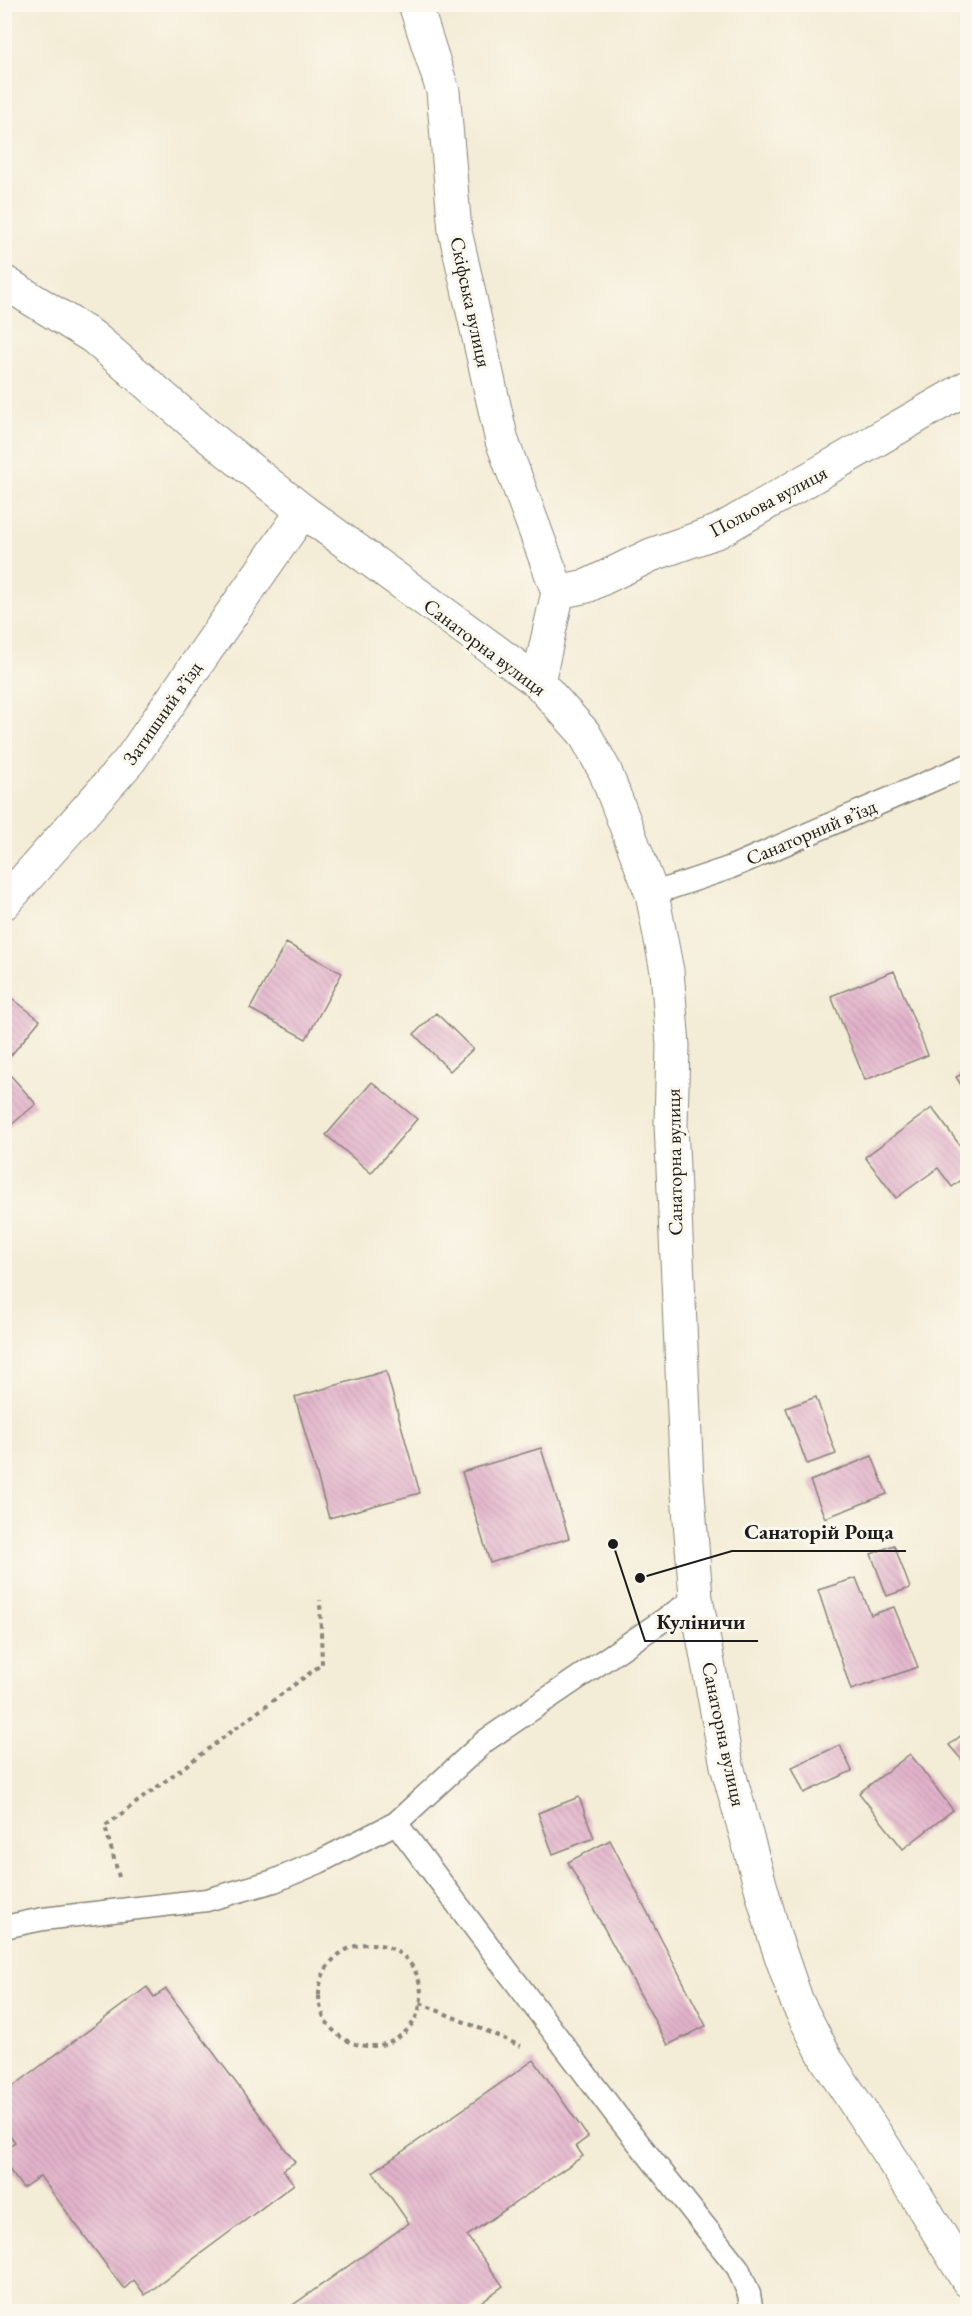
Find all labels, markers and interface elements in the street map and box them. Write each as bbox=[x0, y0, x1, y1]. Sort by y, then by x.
street label: Скіфська вулиця bbox=[444, 234, 498, 370]
street label: Польова вулиця bbox=[705, 459, 831, 543]
street label: Санаторна вулиця bbox=[418, 592, 552, 702]
street label: Затишний в’їзд bbox=[117, 656, 207, 770]
street label: Санаторний в’їзд bbox=[742, 793, 880, 871]
street label: Санаторна вулиця bbox=[660, 1088, 688, 1236]
callout: Санаторій Роща bbox=[732, 1512, 906, 1551]
text: Санаторій Роща bbox=[744, 1518, 894, 1545]
callout: Куліничи bbox=[645, 1602, 758, 1641]
text: Куліничи bbox=[657, 1608, 745, 1635]
street label: Санаторна вулиця bbox=[696, 1659, 752, 1809]

